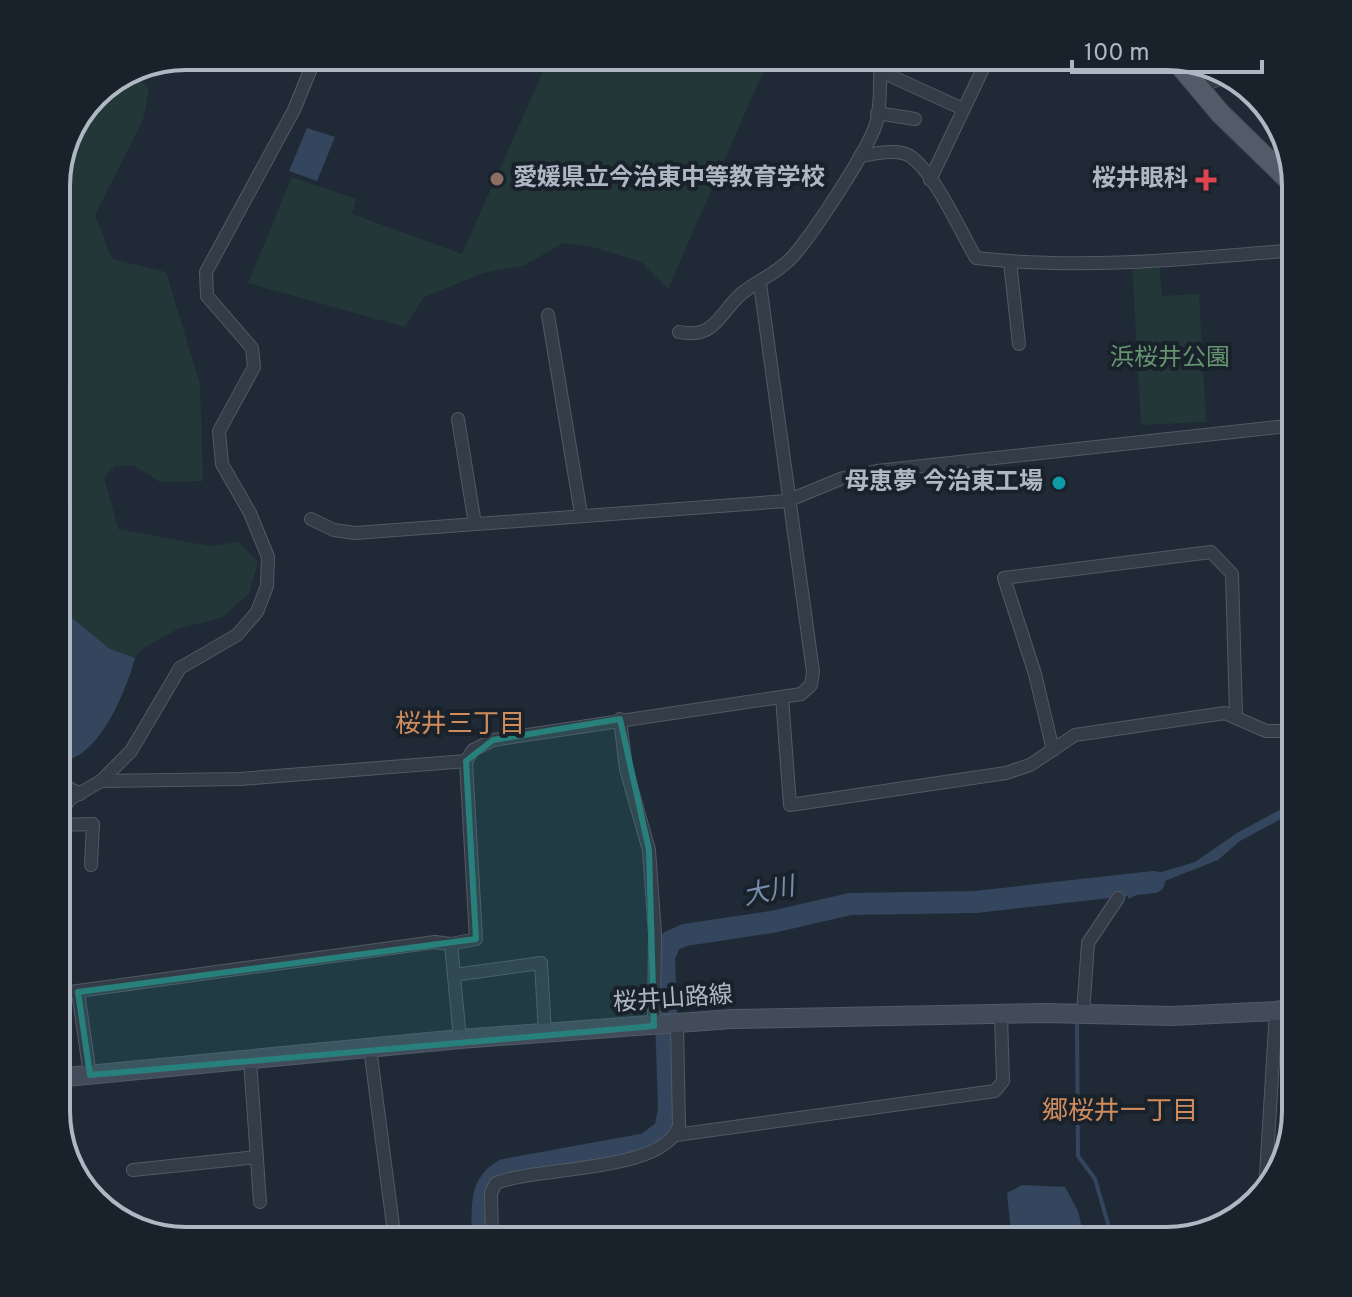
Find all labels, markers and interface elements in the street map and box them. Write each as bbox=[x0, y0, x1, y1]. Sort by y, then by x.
scale bar bbox=[1072, 24, 1262, 74]
text: 100 m bbox=[1084, 39, 1150, 69]
place label: 愛媛県立今治東中等教育学校 bbox=[513, 164, 825, 194]
place label: 桜井眼科 bbox=[1092, 165, 1188, 195]
marker: 桜井眼科 bbox=[1195, 169, 1217, 191]
marker: 愛媛県立今治東中等教育学校 bbox=[488, 170, 506, 188]
park label: 浜桜井公園 bbox=[1110, 344, 1230, 374]
place label: 母恵夢 今治東工場 bbox=[845, 468, 1043, 498]
marker: 母恵夢 今治東工場 bbox=[1050, 474, 1068, 492]
district label: 桜井三丁目 bbox=[395, 709, 525, 742]
water label: 大川 bbox=[740, 871, 801, 915]
street label: 桜井山路線 bbox=[612, 981, 734, 1019]
district label: 郷桜井一丁目 bbox=[1042, 1096, 1198, 1129]

